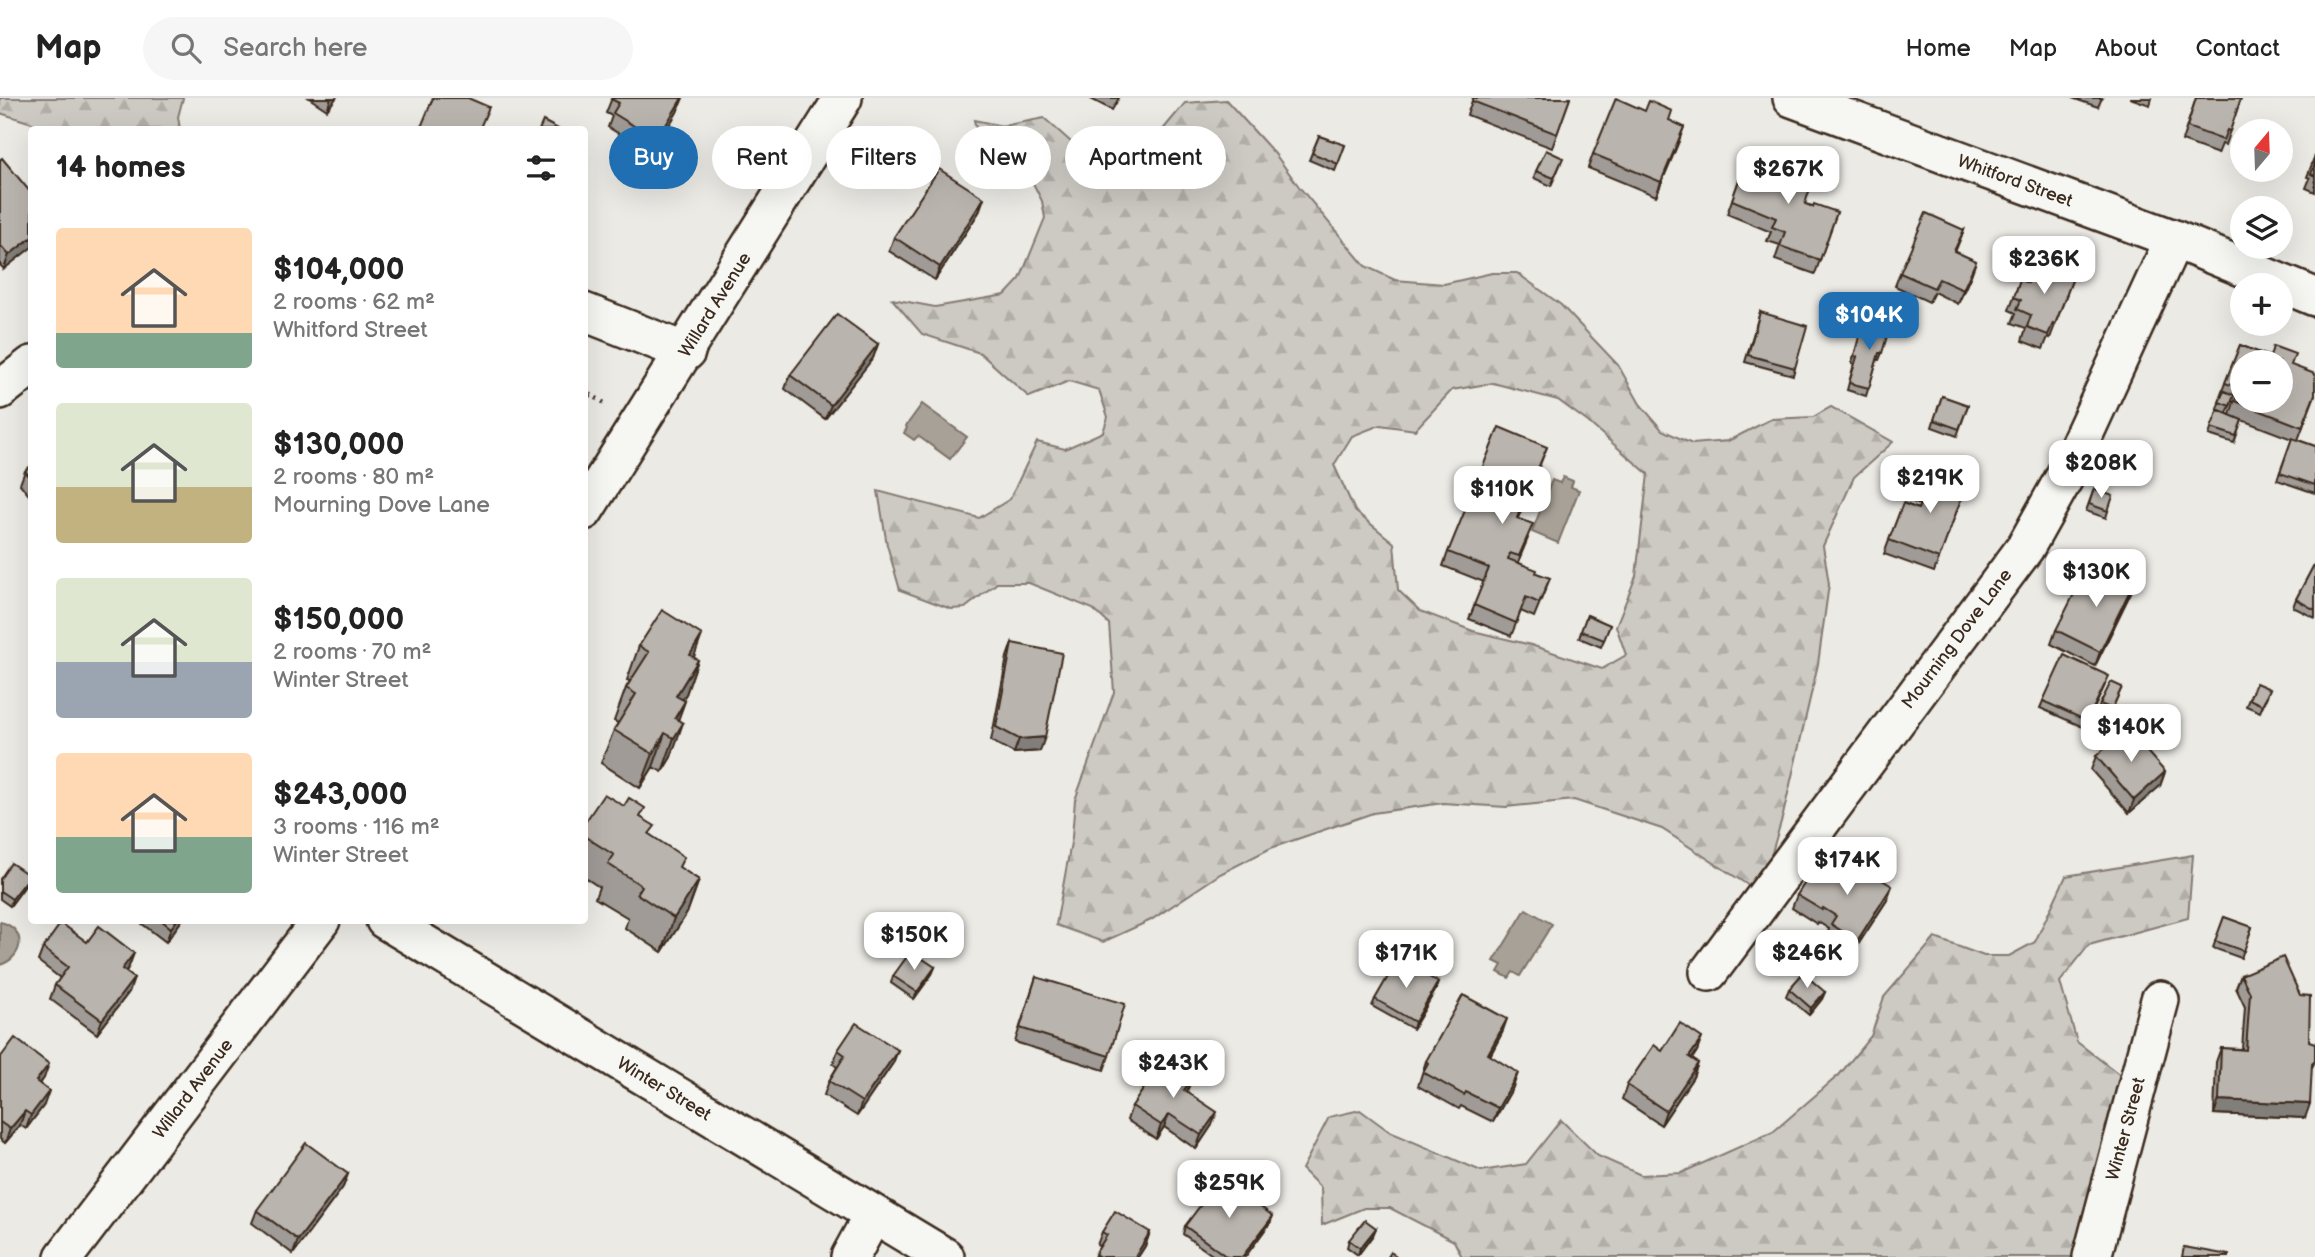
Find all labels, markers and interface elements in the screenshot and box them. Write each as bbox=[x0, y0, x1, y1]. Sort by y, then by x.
search box bbox=[143, 17, 633, 80]
text: Map bbox=[35, 28, 101, 68]
icon: search bbox=[167, 29, 205, 67]
text: Search here bbox=[223, 33, 367, 64]
text: Home bbox=[1906, 34, 1971, 63]
text: Map bbox=[2009, 34, 2057, 63]
text: About bbox=[2095, 34, 2157, 63]
text: Contact bbox=[2195, 34, 2280, 63]
north arrow bbox=[2230, 119, 2292, 182]
map controls bbox=[2230, 119, 2293, 413]
chip: Buy bbox=[609, 126, 698, 189]
chip: Rent bbox=[712, 126, 812, 189]
chip: Filters bbox=[826, 126, 941, 189]
chip: New bbox=[955, 126, 1051, 189]
chip: Apartment bbox=[1065, 126, 1226, 189]
pin: $267K bbox=[1739, 146, 1837, 206]
icon: filters bbox=[522, 149, 560, 187]
text: 14 homes bbox=[56, 150, 185, 186]
street label: Whitford Street bbox=[1955, 150, 2076, 212]
text: $267K bbox=[1752, 155, 1824, 183]
button: layers bbox=[2230, 196, 2293, 259]
pin: $236K bbox=[1995, 236, 2093, 296]
text: $236K bbox=[2008, 245, 2080, 273]
street label: Willard Avenue bbox=[674, 248, 756, 361]
text: $104,000 bbox=[273, 252, 405, 288]
icon: home bbox=[112, 256, 196, 340]
button: + bbox=[2230, 273, 2293, 336]
text: 2 rooms · 62 m² bbox=[273, 288, 435, 316]
pin: $104K bbox=[1820, 292, 1918, 352]
text: $104K bbox=[1835, 301, 1903, 329]
text: Whitford Street bbox=[273, 316, 428, 344]
button: − bbox=[2230, 350, 2293, 413]
text: $130,000 bbox=[273, 427, 404, 463]
icon: home bbox=[112, 431, 196, 515]
pin: $208K bbox=[2052, 440, 2150, 500]
text: $208K bbox=[2065, 449, 2137, 477]
pin: $219K bbox=[1881, 456, 1979, 515]
text: 2 rooms · 80 m² bbox=[273, 463, 434, 491]
text: $219K bbox=[1896, 464, 1964, 492]
pin: $110K bbox=[1453, 466, 1551, 526]
text: $110K bbox=[1470, 475, 1534, 503]
text: Mourning Dove Lane bbox=[273, 491, 490, 519]
pin: $130K bbox=[2047, 550, 2145, 609]
text: $130K bbox=[2062, 558, 2130, 586]
street label: Mourning Dove Lane bbox=[1898, 565, 2017, 713]
text: $150,000 bbox=[273, 602, 404, 638]
icon: home bbox=[112, 606, 196, 690]
text: 2 rooms · 70 m² bbox=[273, 638, 432, 666]
text: Winter Street bbox=[273, 666, 408, 694]
pin: $140K bbox=[2082, 704, 2180, 764]
text: $140K bbox=[2097, 713, 2165, 741]
text: $243,000 bbox=[273, 777, 408, 813]
icon: home bbox=[112, 781, 196, 865]
text: 3 rooms · 116 m² bbox=[273, 813, 440, 841]
pin: $174K bbox=[1798, 838, 1896, 897]
text: Winter Street bbox=[273, 841, 408, 869]
text: $174K bbox=[1814, 846, 1880, 874]
pin: $150K bbox=[865, 912, 963, 972]
text: $150K bbox=[880, 921, 948, 949]
pin: $171K bbox=[1357, 930, 1455, 990]
pin: $246K bbox=[1758, 930, 1856, 990]
text: $171K bbox=[1375, 939, 1437, 967]
text: $246K bbox=[1771, 939, 1843, 967]
street label: Willard Avenue bbox=[149, 1035, 238, 1143]
pin: $243K bbox=[1124, 1040, 1222, 1100]
text: $243K bbox=[1138, 1049, 1208, 1077]
street label: Winter Street bbox=[613, 1053, 715, 1126]
street label: Winter Street bbox=[2102, 1075, 2150, 1183]
pin: $259K bbox=[1180, 1160, 1278, 1220]
text: $259K bbox=[1193, 1169, 1265, 1197]

